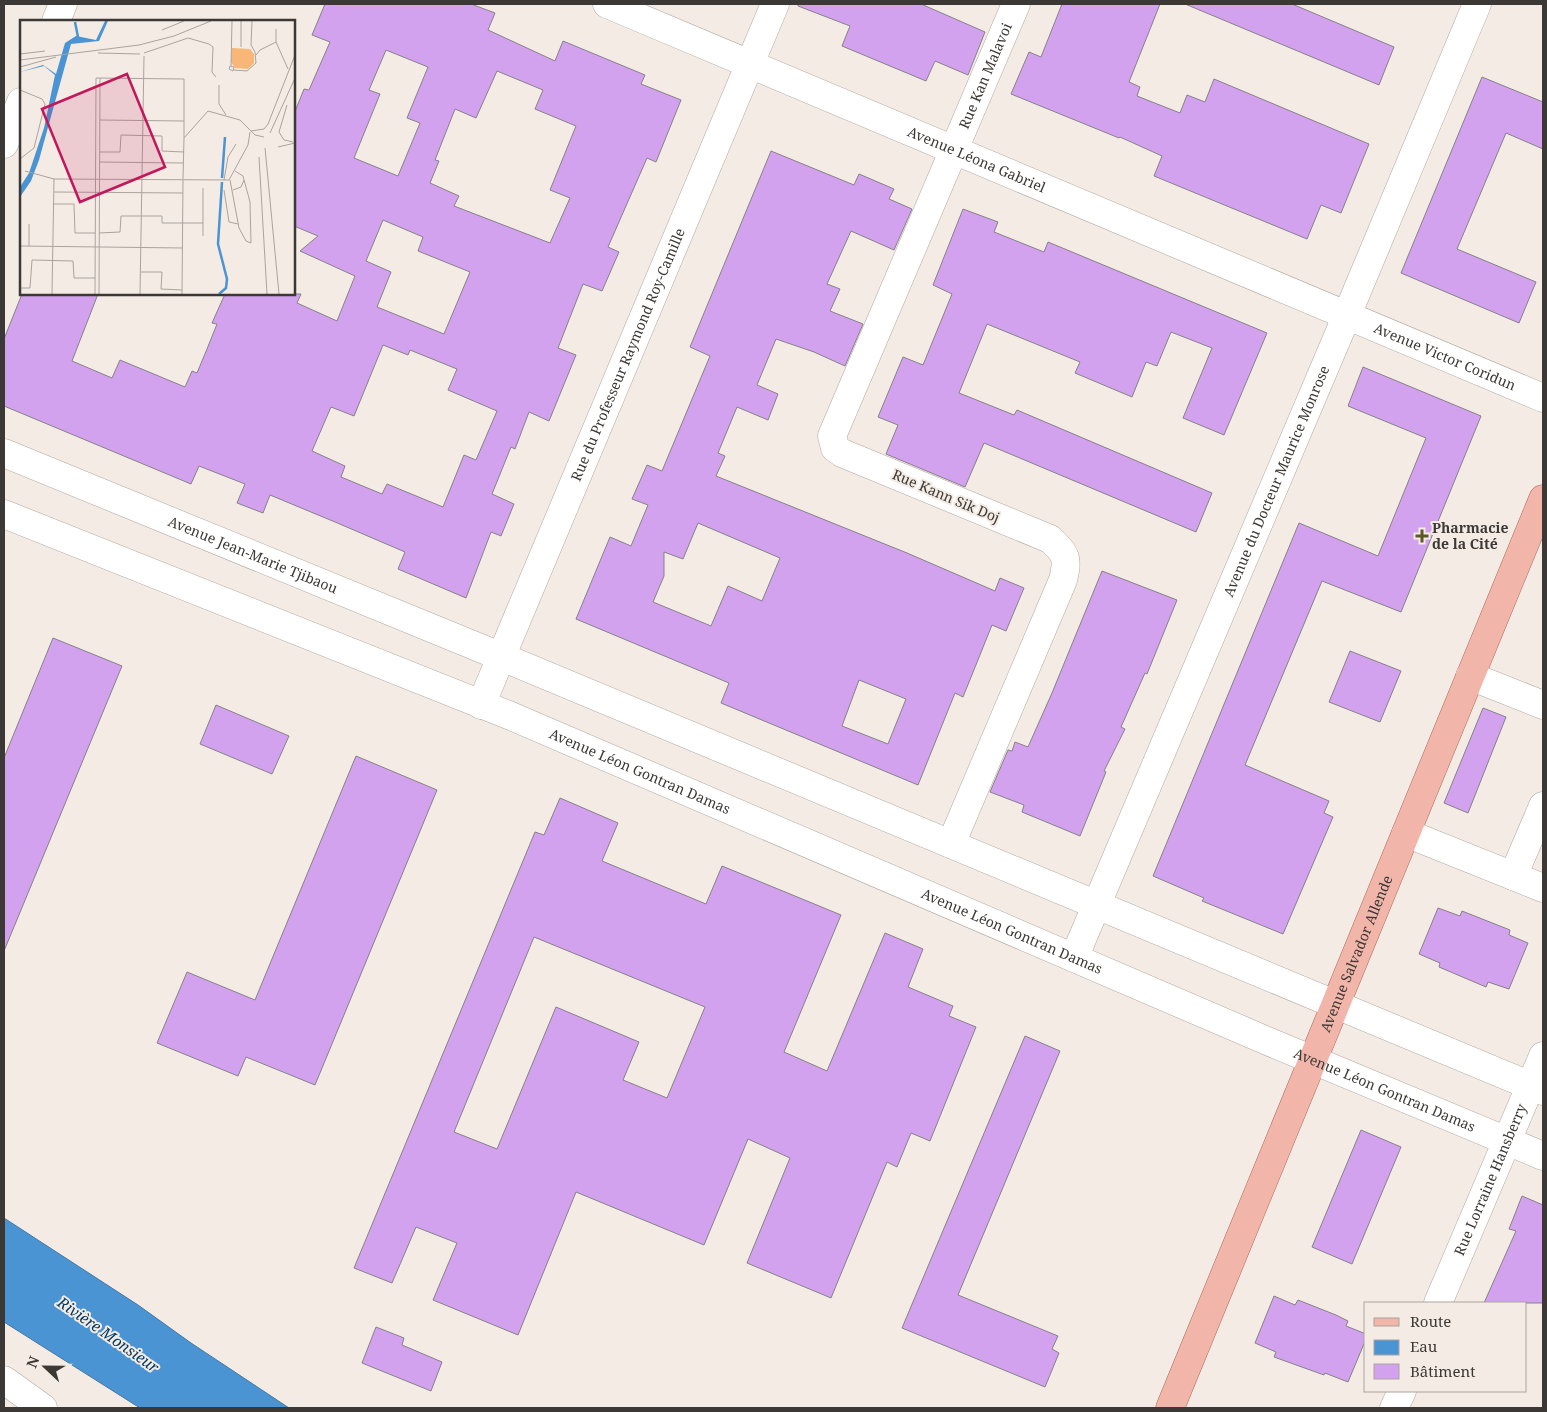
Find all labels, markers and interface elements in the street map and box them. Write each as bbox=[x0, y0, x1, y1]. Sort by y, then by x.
street label: Rue Kan Malavoi bbox=[954, 19, 1016, 132]
inset map bbox=[20, 20, 295, 295]
street label: Avenue Léona Gabriel bbox=[905, 122, 1049, 197]
street label: Rue du Professeur Raymond Roy-Camille bbox=[566, 225, 689, 484]
street label: Avenue Victor Coridun bbox=[1371, 318, 1519, 394]
street label: Avenue du Docteur Maurice Monrose bbox=[1219, 363, 1333, 599]
street label: Rue Kann Sik Doj bbox=[890, 464, 1003, 527]
street label: Avenue Jean-Marie Tjibaou bbox=[166, 511, 341, 598]
place label: Pharmacie de la Cité bbox=[1432, 518, 1509, 553]
marker: Pharmacie de la Cité bbox=[1416, 530, 1428, 542]
street label: Avenue Léon Gontran Damas bbox=[547, 724, 733, 818]
street label: Avenue Salvador Allende bbox=[1315, 872, 1397, 1035]
street label: Avenue Léon Gontran Damas bbox=[919, 884, 1106, 978]
street label: Avenue Léon Gontran Damas bbox=[1291, 1043, 1478, 1136]
street label: Rue Lorraine Hansberry bbox=[1449, 1101, 1531, 1258]
water label: Rivière Monsieur bbox=[53, 1291, 164, 1377]
legend bbox=[1364, 1302, 1527, 1392]
text: Route bbox=[1410, 1311, 1451, 1331]
text: Eau bbox=[1410, 1336, 1438, 1356]
north arrow bbox=[20, 1342, 70, 1392]
text: N bbox=[22, 1353, 43, 1371]
text: Bâtiment bbox=[1410, 1361, 1476, 1381]

